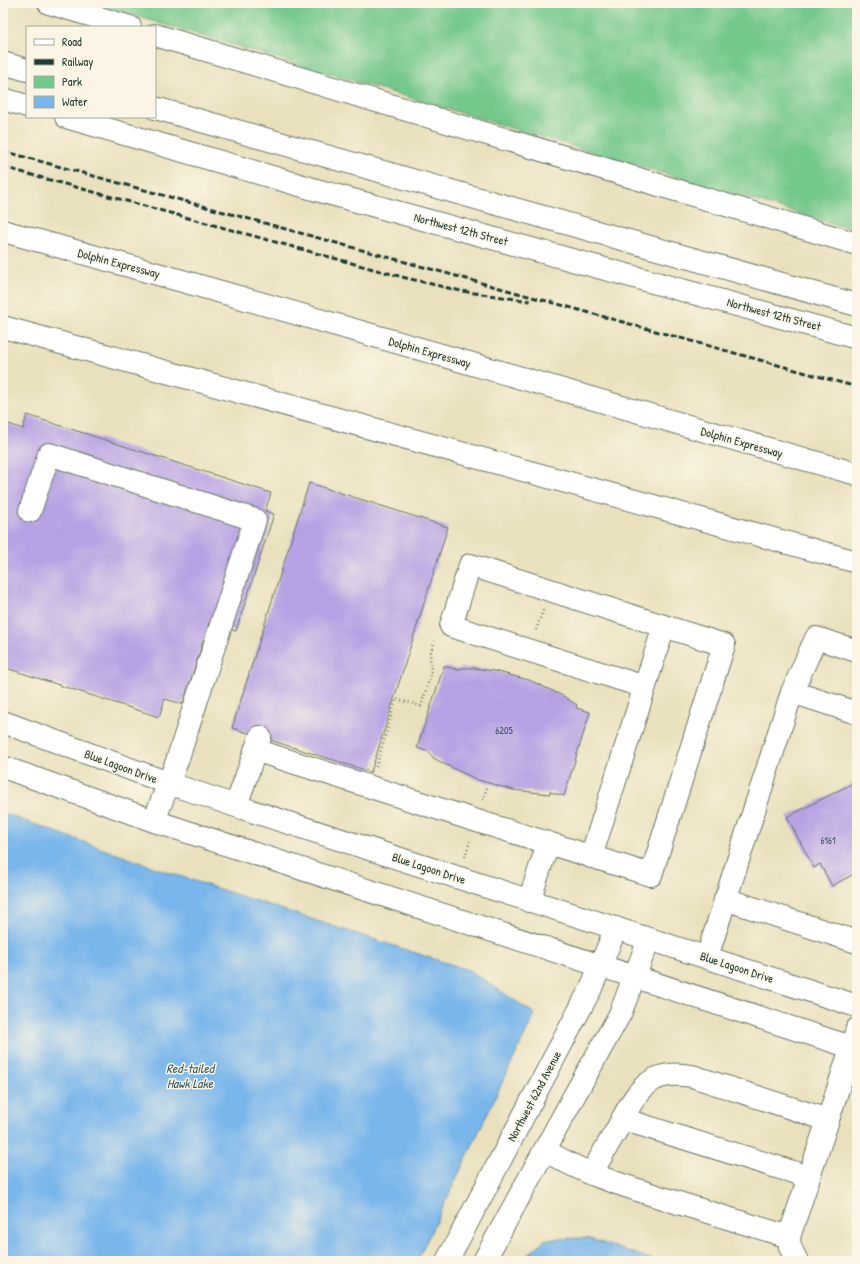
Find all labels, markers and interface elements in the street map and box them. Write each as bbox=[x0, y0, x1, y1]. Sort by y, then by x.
legend bbox=[26, 26, 156, 118]
text: Road bbox=[62, 33, 82, 50]
text: Railway bbox=[62, 53, 93, 70]
text: Park bbox=[62, 73, 82, 90]
text: Water bbox=[62, 93, 88, 110]
street label: Northwest 12th Street bbox=[412, 208, 511, 250]
street label: Dolphin Expressway bbox=[76, 244, 162, 282]
street label: Northwest 12th Street bbox=[725, 293, 824, 335]
street label: Dolphin Expressway bbox=[387, 332, 473, 372]
street label: Dolphin Expressway bbox=[699, 422, 785, 462]
house number: 6205 bbox=[495, 724, 513, 737]
street label: Blue Lagoon Drive bbox=[82, 745, 160, 787]
house number: 6161 bbox=[820, 834, 836, 847]
street label: Blue Lagoon Drive bbox=[390, 848, 468, 888]
street label: Blue Lagoon Drive bbox=[698, 947, 776, 987]
street label: Northwest 62nd Avenue bbox=[503, 1047, 565, 1144]
water label: Red-tailed Hawk Lake bbox=[166, 1059, 216, 1092]

